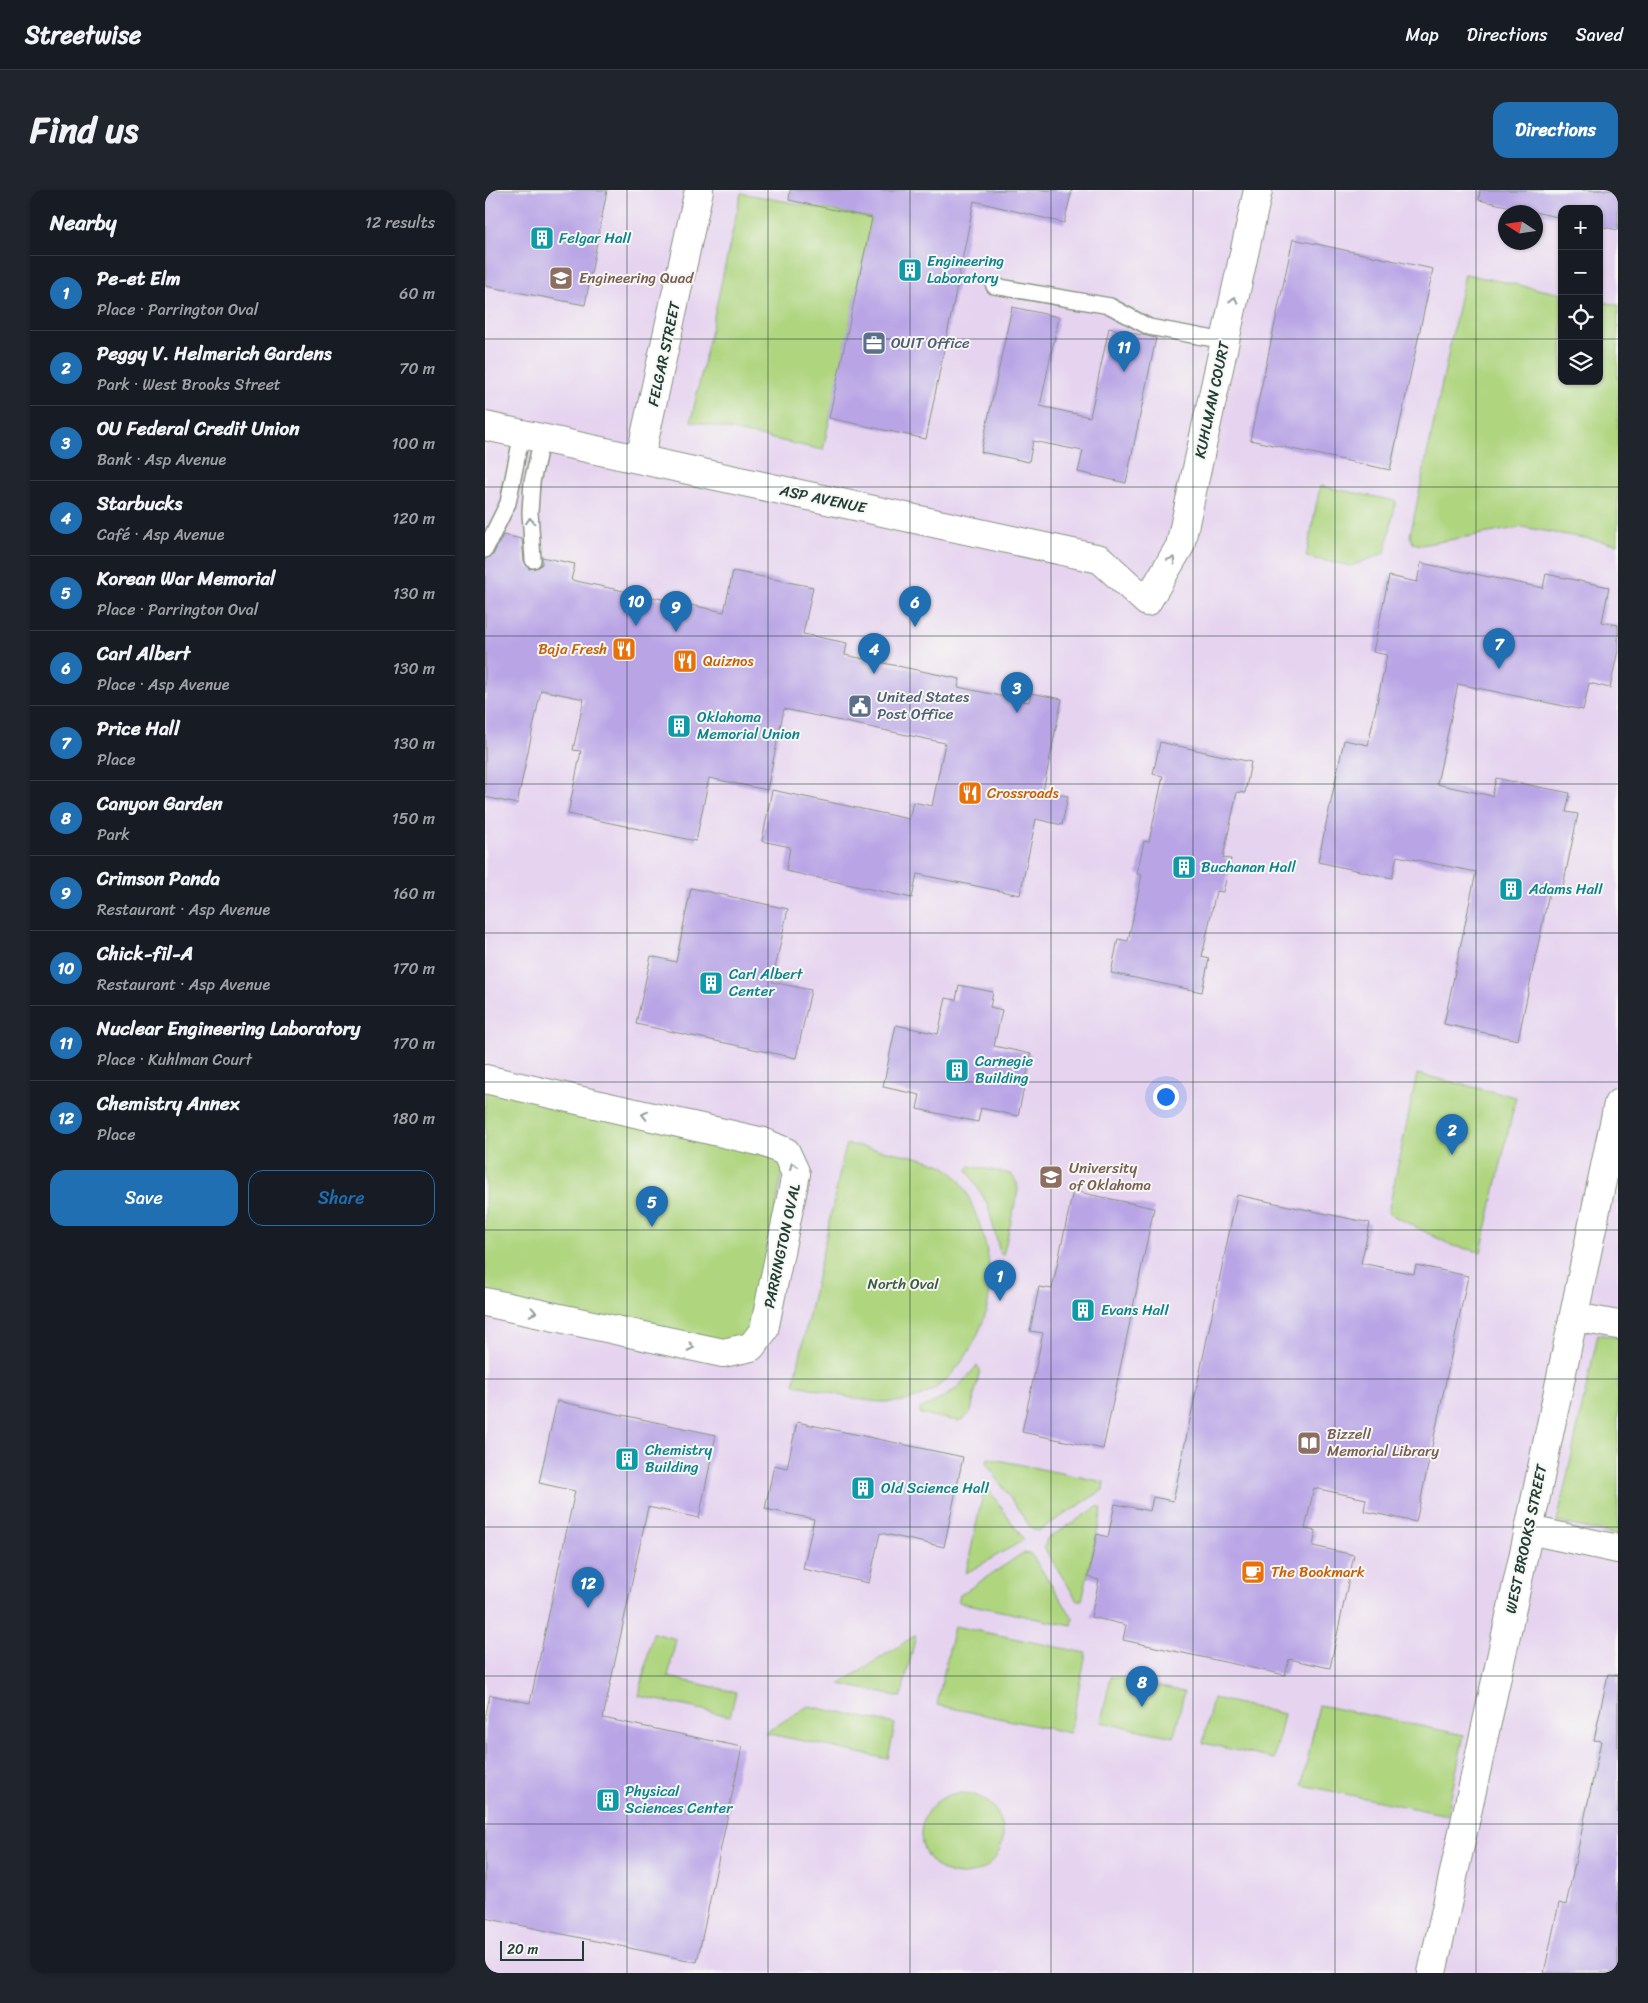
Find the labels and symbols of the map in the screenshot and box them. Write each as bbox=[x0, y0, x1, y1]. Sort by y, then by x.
north arrow bbox=[1498, 205, 1543, 250]
building icon: Felgar Hall bbox=[529, 225, 555, 251]
place label: Felgar Hall bbox=[559, 225, 632, 251]
place label: Engineering Laboratory bbox=[927, 248, 1004, 291]
building icon: Engineering Laboratory bbox=[897, 257, 923, 283]
school or university icon: Engineering Quad bbox=[548, 265, 574, 291]
place label: Engineering Quad bbox=[579, 265, 694, 291]
one-way arrow bbox=[1228, 296, 1238, 305]
street label: FELGAR STREET bbox=[640, 298, 688, 409]
office icon: OUIT Office bbox=[861, 330, 887, 356]
place label: OUIT Office bbox=[891, 330, 970, 356]
pin: 11 bbox=[1108, 331, 1140, 372]
street label: KUHLMAN COURT bbox=[1187, 338, 1237, 461]
street label: ASP AVENUE bbox=[776, 477, 870, 521]
one-way arrow bbox=[525, 517, 536, 525]
one-way arrow bbox=[1165, 556, 1175, 565]
pin: 10 bbox=[620, 585, 652, 626]
pin: 6 bbox=[899, 586, 931, 627]
pin: 9 bbox=[660, 591, 692, 632]
pin: 7 bbox=[1483, 628, 1515, 669]
pin: 4 bbox=[858, 633, 890, 674]
place label: Baja Fresh bbox=[538, 636, 607, 662]
restaurant icon: Baja Fresh bbox=[611, 636, 637, 662]
restaurant icon: Quiznos bbox=[672, 648, 698, 674]
place label: Quiznos bbox=[703, 648, 755, 674]
pin: 3 bbox=[1001, 672, 1033, 713]
place label: United States Post Office bbox=[877, 684, 970, 727]
public building icon: United States Post Office bbox=[847, 693, 873, 719]
place label: Oklahoma Memorial Union bbox=[697, 704, 800, 747]
building icon: Oklahoma Memorial Union bbox=[666, 713, 692, 739]
restaurant icon: Crossroads bbox=[957, 780, 983, 806]
place label: Crossroads bbox=[987, 780, 1059, 806]
building icon: Buchanan Hall bbox=[1171, 854, 1197, 880]
place label: Buchanan Hall bbox=[1201, 854, 1296, 880]
building icon: Adams Hall bbox=[1498, 876, 1524, 902]
place label: Adams Hall bbox=[1528, 876, 1603, 902]
place label: Carl Albert Center bbox=[729, 961, 803, 1004]
building icon: Carl Albert Center bbox=[698, 970, 724, 996]
place label: Carnegie Building bbox=[975, 1048, 1034, 1091]
building icon: Carnegie Building bbox=[944, 1057, 970, 1083]
your location bbox=[1153, 1084, 1179, 1110]
one-way arrow bbox=[640, 1110, 649, 1121]
pin: 2 bbox=[1436, 1114, 1468, 1155]
place label: University of Oklahoma bbox=[1069, 1155, 1151, 1198]
one-way arrow bbox=[789, 1162, 799, 1171]
school or university icon: University of Oklahoma bbox=[1038, 1164, 1064, 1190]
street label: PARRINGTON OVAL bbox=[756, 1181, 808, 1311]
pin: 5 bbox=[636, 1186, 668, 1227]
pin: 1 bbox=[984, 1260, 1016, 1301]
park label: North Oval bbox=[868, 1271, 939, 1297]
building icon: Evans Hall bbox=[1070, 1297, 1096, 1323]
place label: Evans Hall bbox=[1101, 1297, 1169, 1323]
one-way arrow bbox=[528, 1307, 537, 1317]
one-way arrow bbox=[687, 1341, 696, 1352]
place label: Bizzell Memorial Library bbox=[1327, 1421, 1439, 1464]
library icon: Bizzell Memorial Library bbox=[1296, 1430, 1322, 1456]
place label: Chemistry Building bbox=[645, 1437, 712, 1480]
building icon: Chemistry Building bbox=[614, 1446, 640, 1472]
street label: WEST BROOKS STREET bbox=[1498, 1461, 1555, 1616]
building icon: Old Science Hall bbox=[850, 1475, 876, 1501]
place label: Old Science Hall bbox=[881, 1475, 990, 1501]
cafe icon: The Bookmark bbox=[1240, 1559, 1266, 1585]
place label: The Bookmark bbox=[1271, 1559, 1365, 1585]
pin: 12 bbox=[572, 1567, 604, 1608]
pin: 8 bbox=[1126, 1666, 1158, 1707]
place label: Physical Sciences Center bbox=[625, 1778, 733, 1821]
building icon: Physical Sciences Center bbox=[595, 1787, 621, 1813]
scale bar bbox=[500, 1938, 584, 1961]

